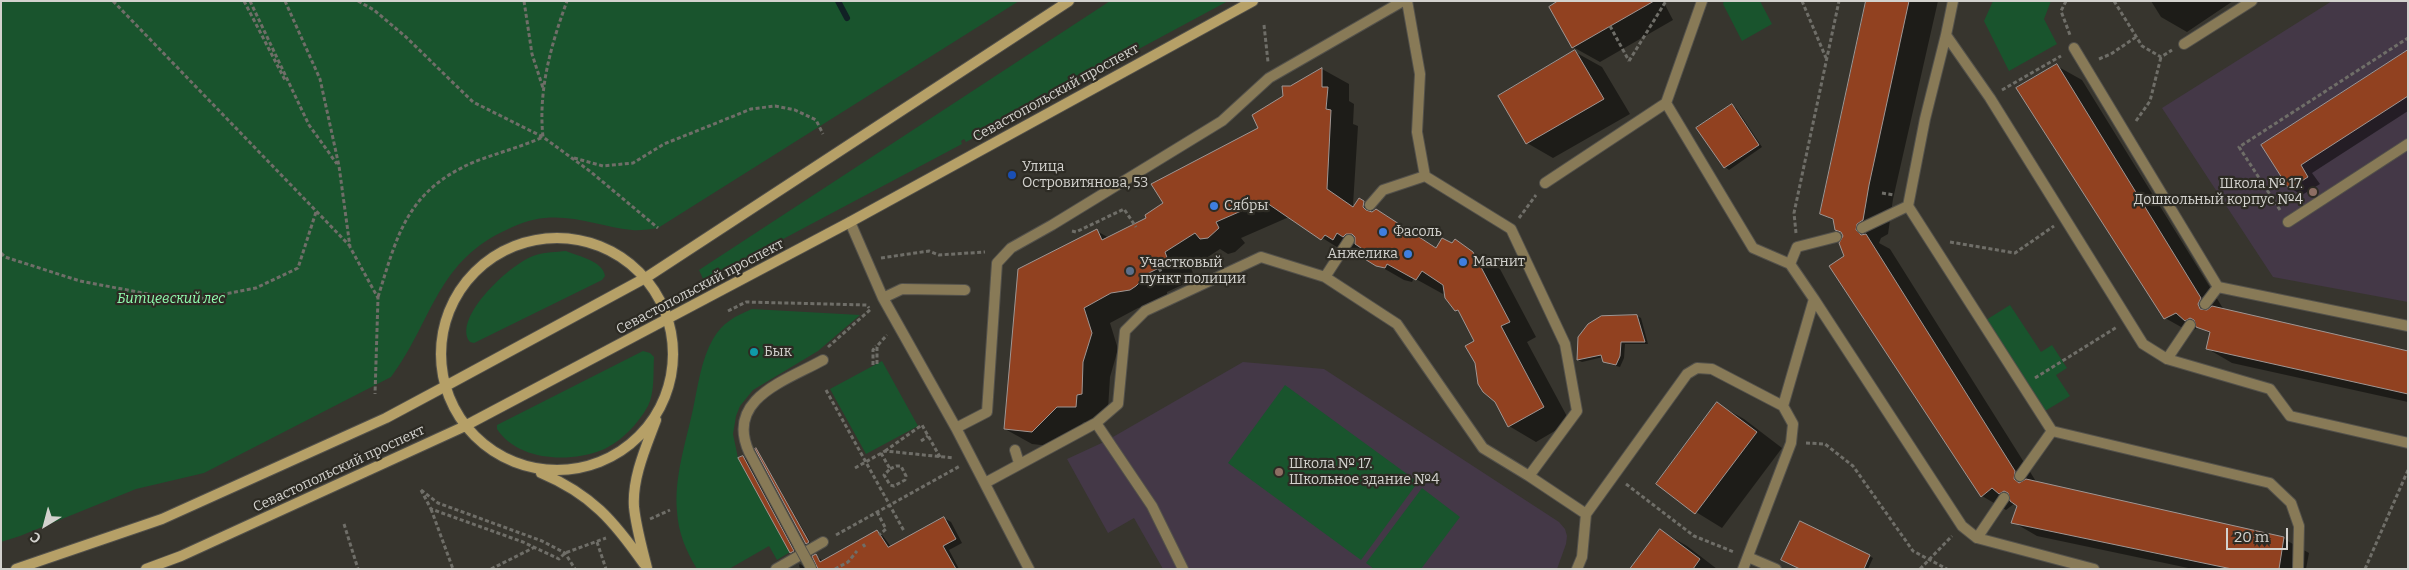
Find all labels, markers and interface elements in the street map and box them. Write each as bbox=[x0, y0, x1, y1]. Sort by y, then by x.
street label: Севастопольский проспект bbox=[970, 40, 1142, 146]
place label: Улица Островитянова, 53 bbox=[1022, 159, 1148, 192]
marker: Улица Островитянова, 53 bbox=[1006, 169, 1018, 181]
place label: Школа № 17. Дошкольный корпус №4 bbox=[2134, 176, 2303, 208]
marker: Школа № 17. Дошкольный корпус №4 bbox=[2307, 186, 2319, 198]
place label: Сябры bbox=[1224, 198, 1269, 214]
marker: Сябры bbox=[1208, 200, 1220, 212]
place label: Фасоль bbox=[1393, 224, 1442, 240]
marker: Фасоль bbox=[1377, 226, 1389, 238]
street label: Севастопольский проспект bbox=[613, 236, 787, 338]
place label: Анжелика bbox=[1327, 246, 1398, 262]
marker: Анжелика bbox=[1402, 248, 1414, 260]
place label: Магнит bbox=[1473, 254, 1525, 270]
place label: Участковый пункт полиции bbox=[1140, 255, 1246, 288]
marker: Магнит bbox=[1457, 256, 1469, 268]
marker: Участковый пункт полиции bbox=[1124, 265, 1136, 277]
park label: Битцевский лес bbox=[117, 291, 225, 307]
place label: Бык bbox=[764, 344, 792, 360]
marker: Бык bbox=[748, 346, 760, 358]
street label: Севастопольский проспект bbox=[251, 422, 427, 516]
place label: Школа № 17. Школьное здание №4 bbox=[1289, 456, 1439, 488]
marker: Школа № 17. Школьное здание №4 bbox=[1273, 466, 1285, 478]
north arrow bbox=[20, 500, 70, 550]
scale bar bbox=[2229, 518, 2292, 550]
text: С bbox=[27, 528, 44, 547]
text: 20 m bbox=[2234, 528, 2269, 546]

